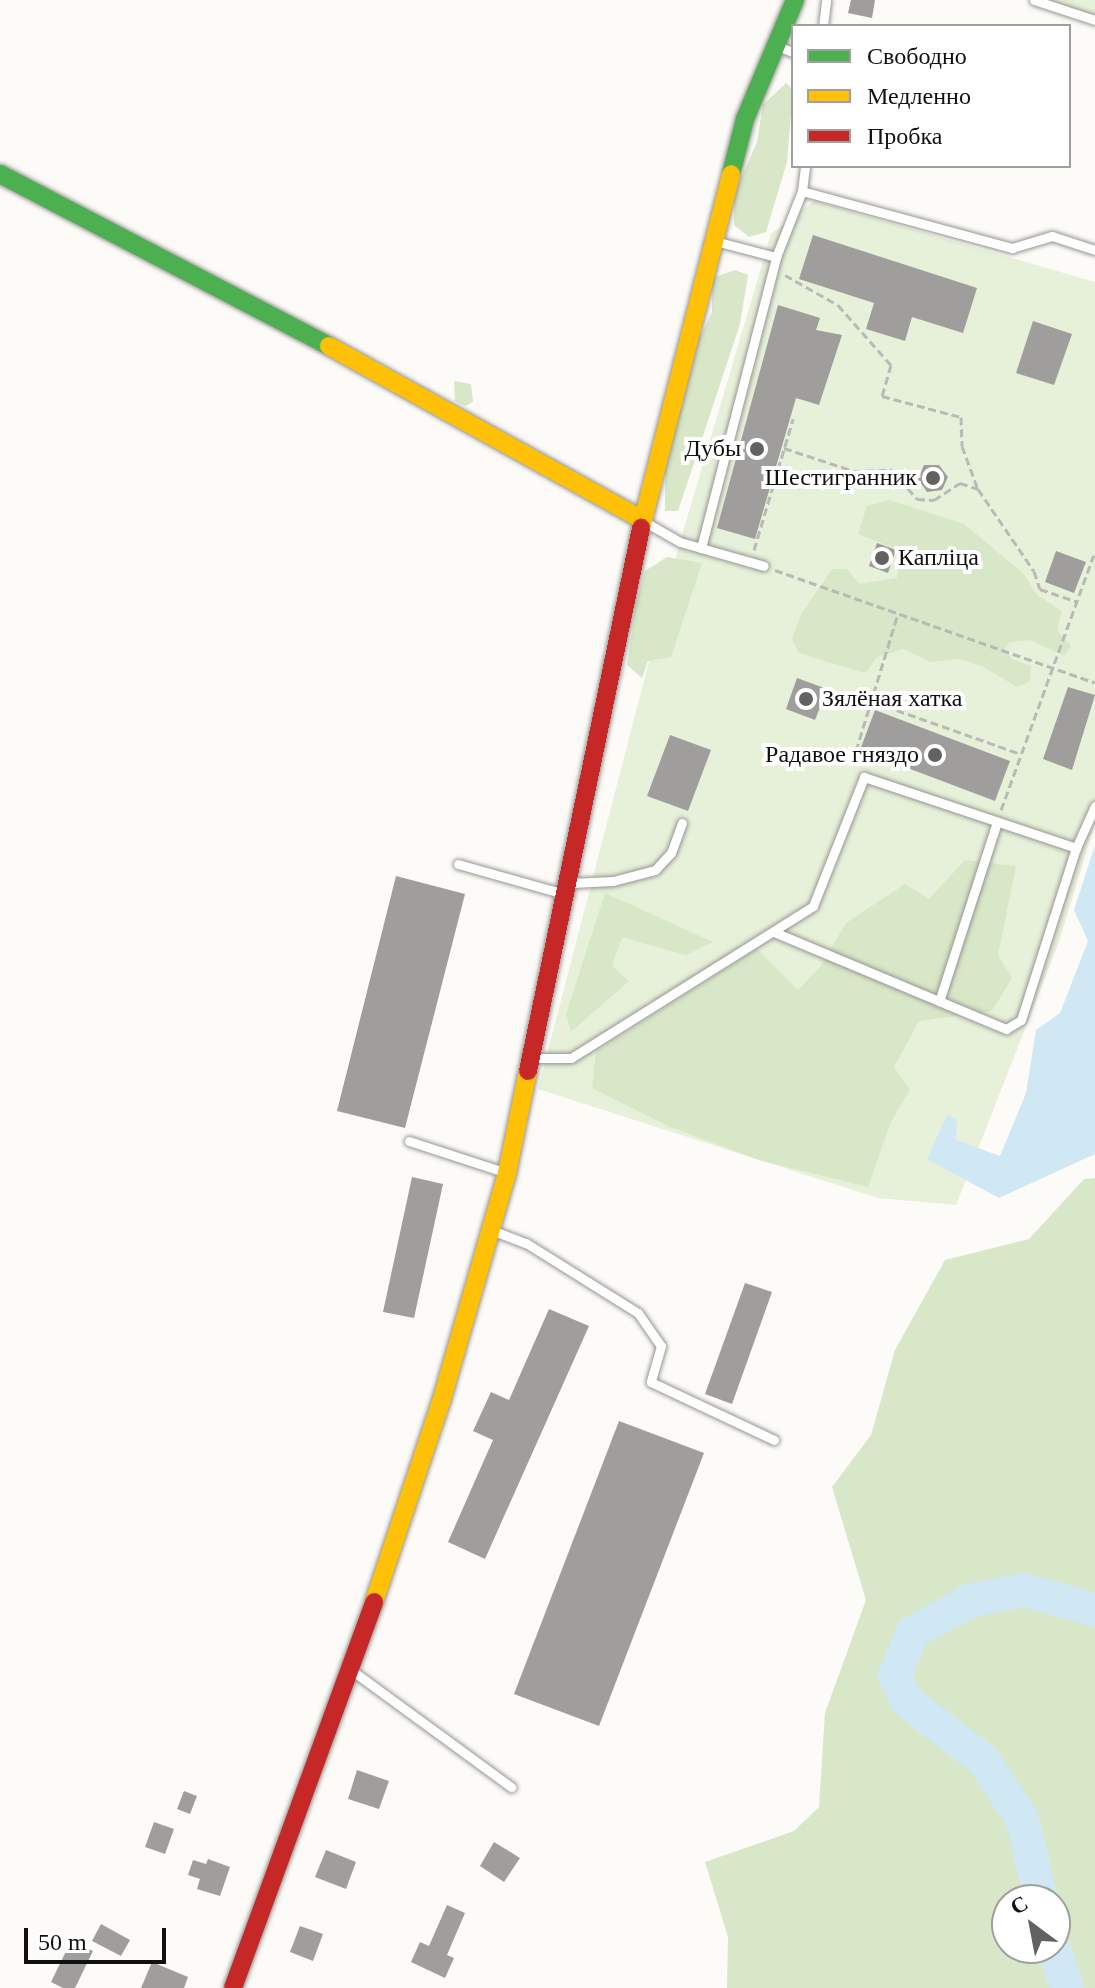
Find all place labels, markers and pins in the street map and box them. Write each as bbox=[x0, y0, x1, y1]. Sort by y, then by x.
place label: Дубы bbox=[685, 435, 741, 463]
marker: Дубы bbox=[748, 440, 766, 458]
place label: Шестигранник bbox=[765, 464, 917, 492]
marker: Шестигранник bbox=[924, 469, 942, 487]
place label: Капліца bbox=[898, 544, 979, 572]
marker: Капліца bbox=[873, 549, 891, 567]
place label: Зялёная хатка bbox=[822, 685, 962, 713]
marker: Зялёная хатка bbox=[797, 690, 815, 708]
place label: Радавое гняздо bbox=[765, 741, 919, 769]
marker: Радавое гняздо bbox=[926, 746, 944, 764]

